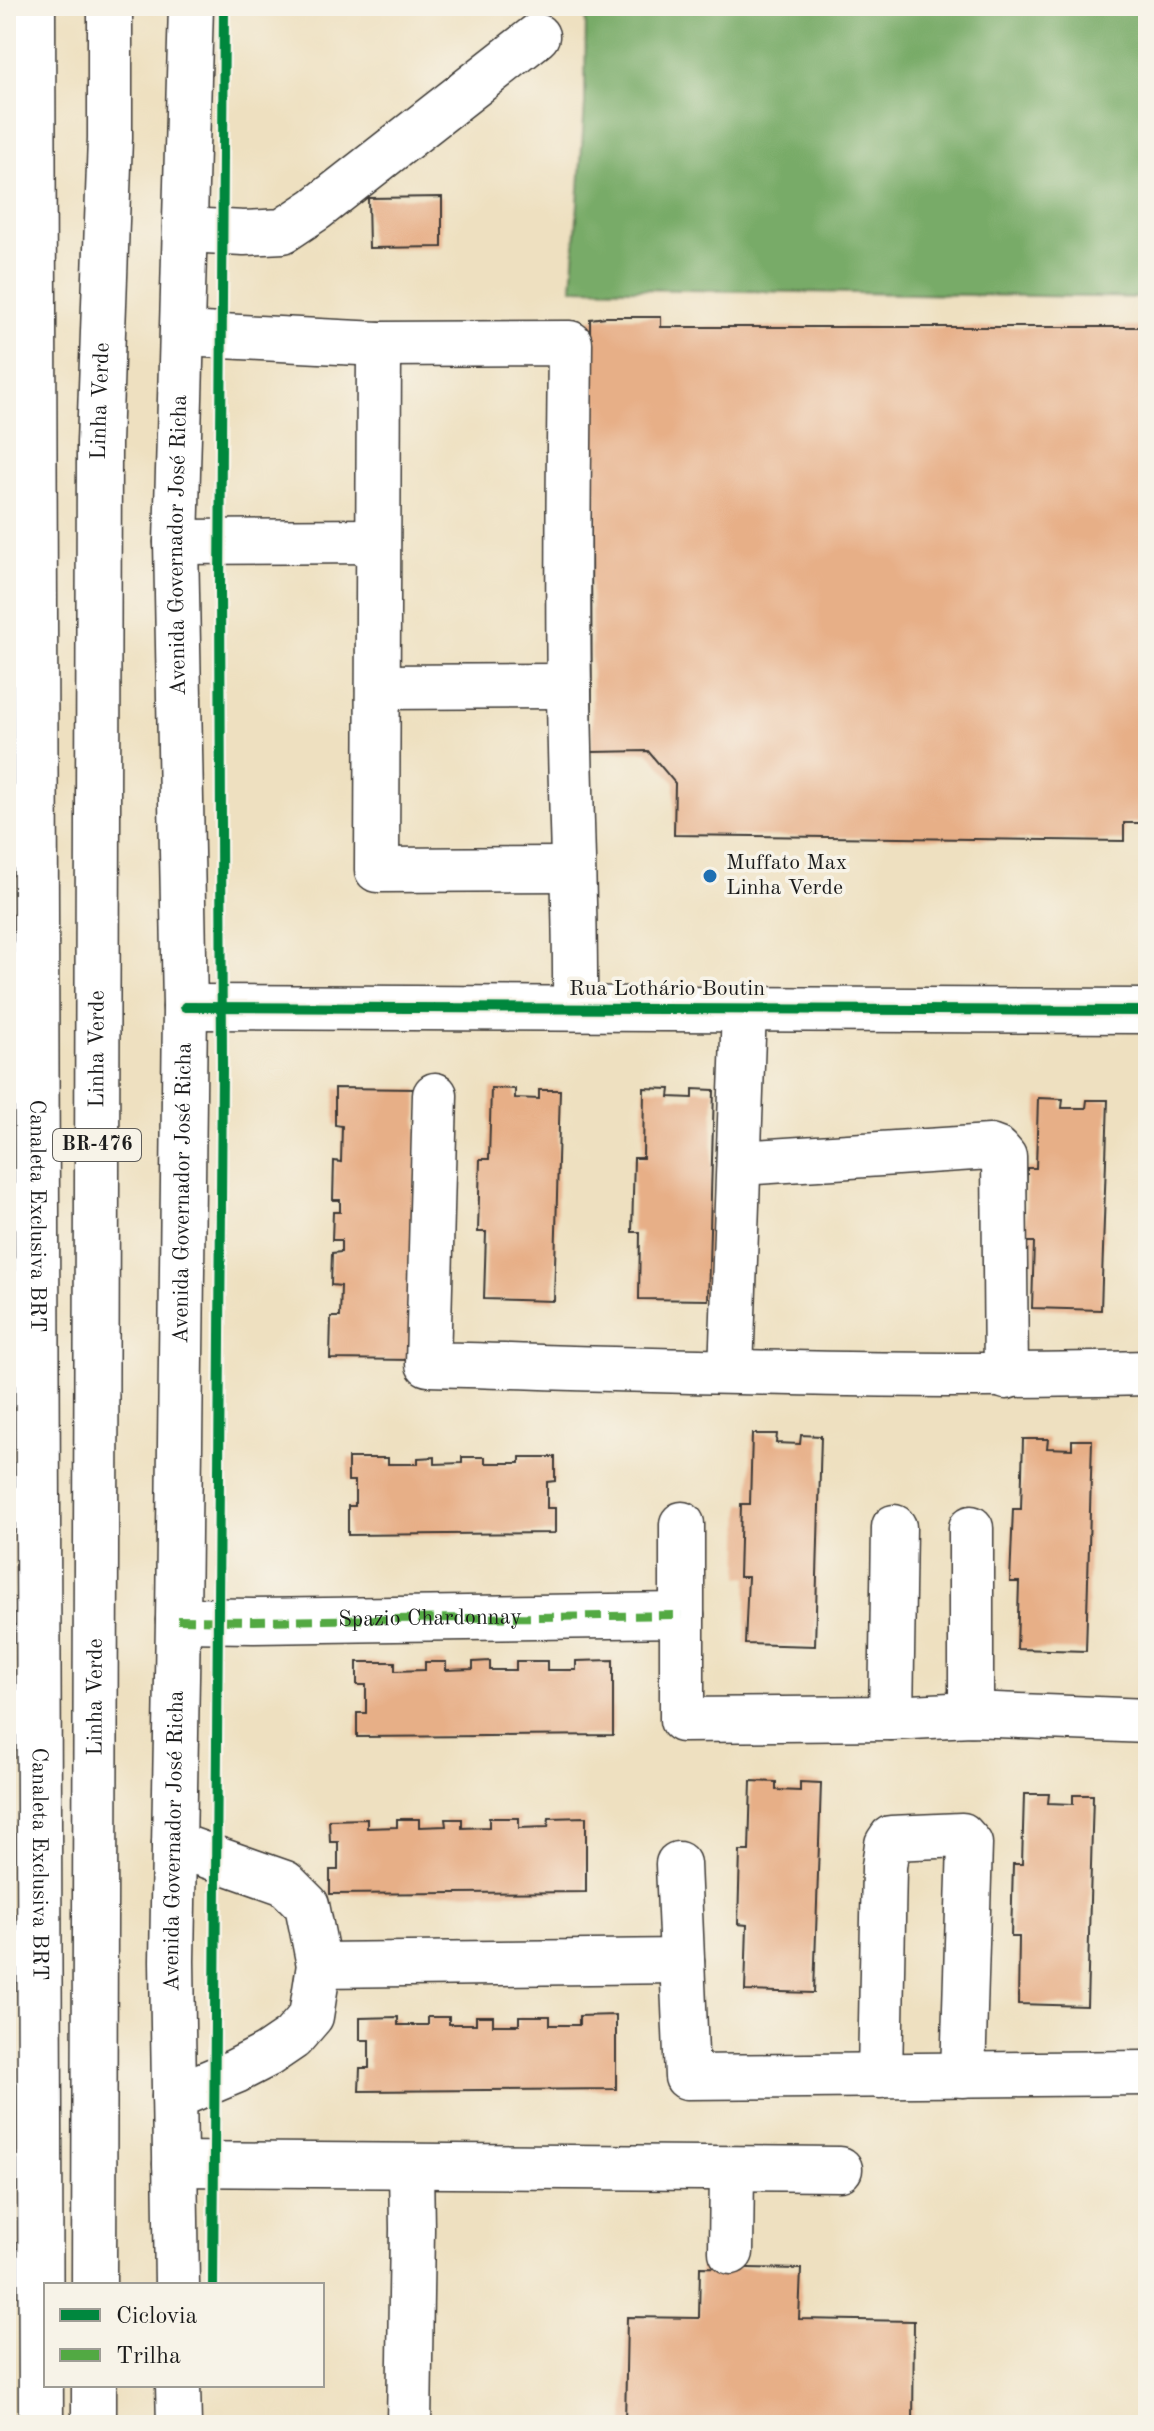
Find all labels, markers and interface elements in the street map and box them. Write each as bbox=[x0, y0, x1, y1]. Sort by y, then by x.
street label: Linha Verde bbox=[88, 342, 114, 460]
street label: Avenida Governador José Richa bbox=[165, 394, 191, 696]
place label: Muffato Max Linha Verde bbox=[726, 852, 847, 899]
marker: Muffato Max Linha Verde bbox=[701, 867, 719, 885]
street label: Rua Lothário Boutin bbox=[569, 978, 765, 1000]
street label: Linha Verde bbox=[86, 990, 109, 1108]
street label: Avenida Governador José Richa bbox=[170, 1042, 196, 1344]
street label: Canaleta Exclusiva BRT bbox=[26, 1100, 48, 1332]
road number: BR-476 bbox=[53, 1129, 141, 1161]
street label: Spazio Chardonnay bbox=[338, 1606, 522, 1631]
street label: Linha Verde bbox=[84, 1638, 107, 1756]
street label: Avenida Governador José Richa bbox=[161, 1690, 188, 1992]
street label: Canaleta Exclusiva BRT bbox=[28, 1748, 51, 1980]
legend bbox=[44, 2283, 324, 2387]
text: Ciclovia bbox=[116, 2305, 198, 2329]
text: Trilha bbox=[116, 2345, 181, 2369]

